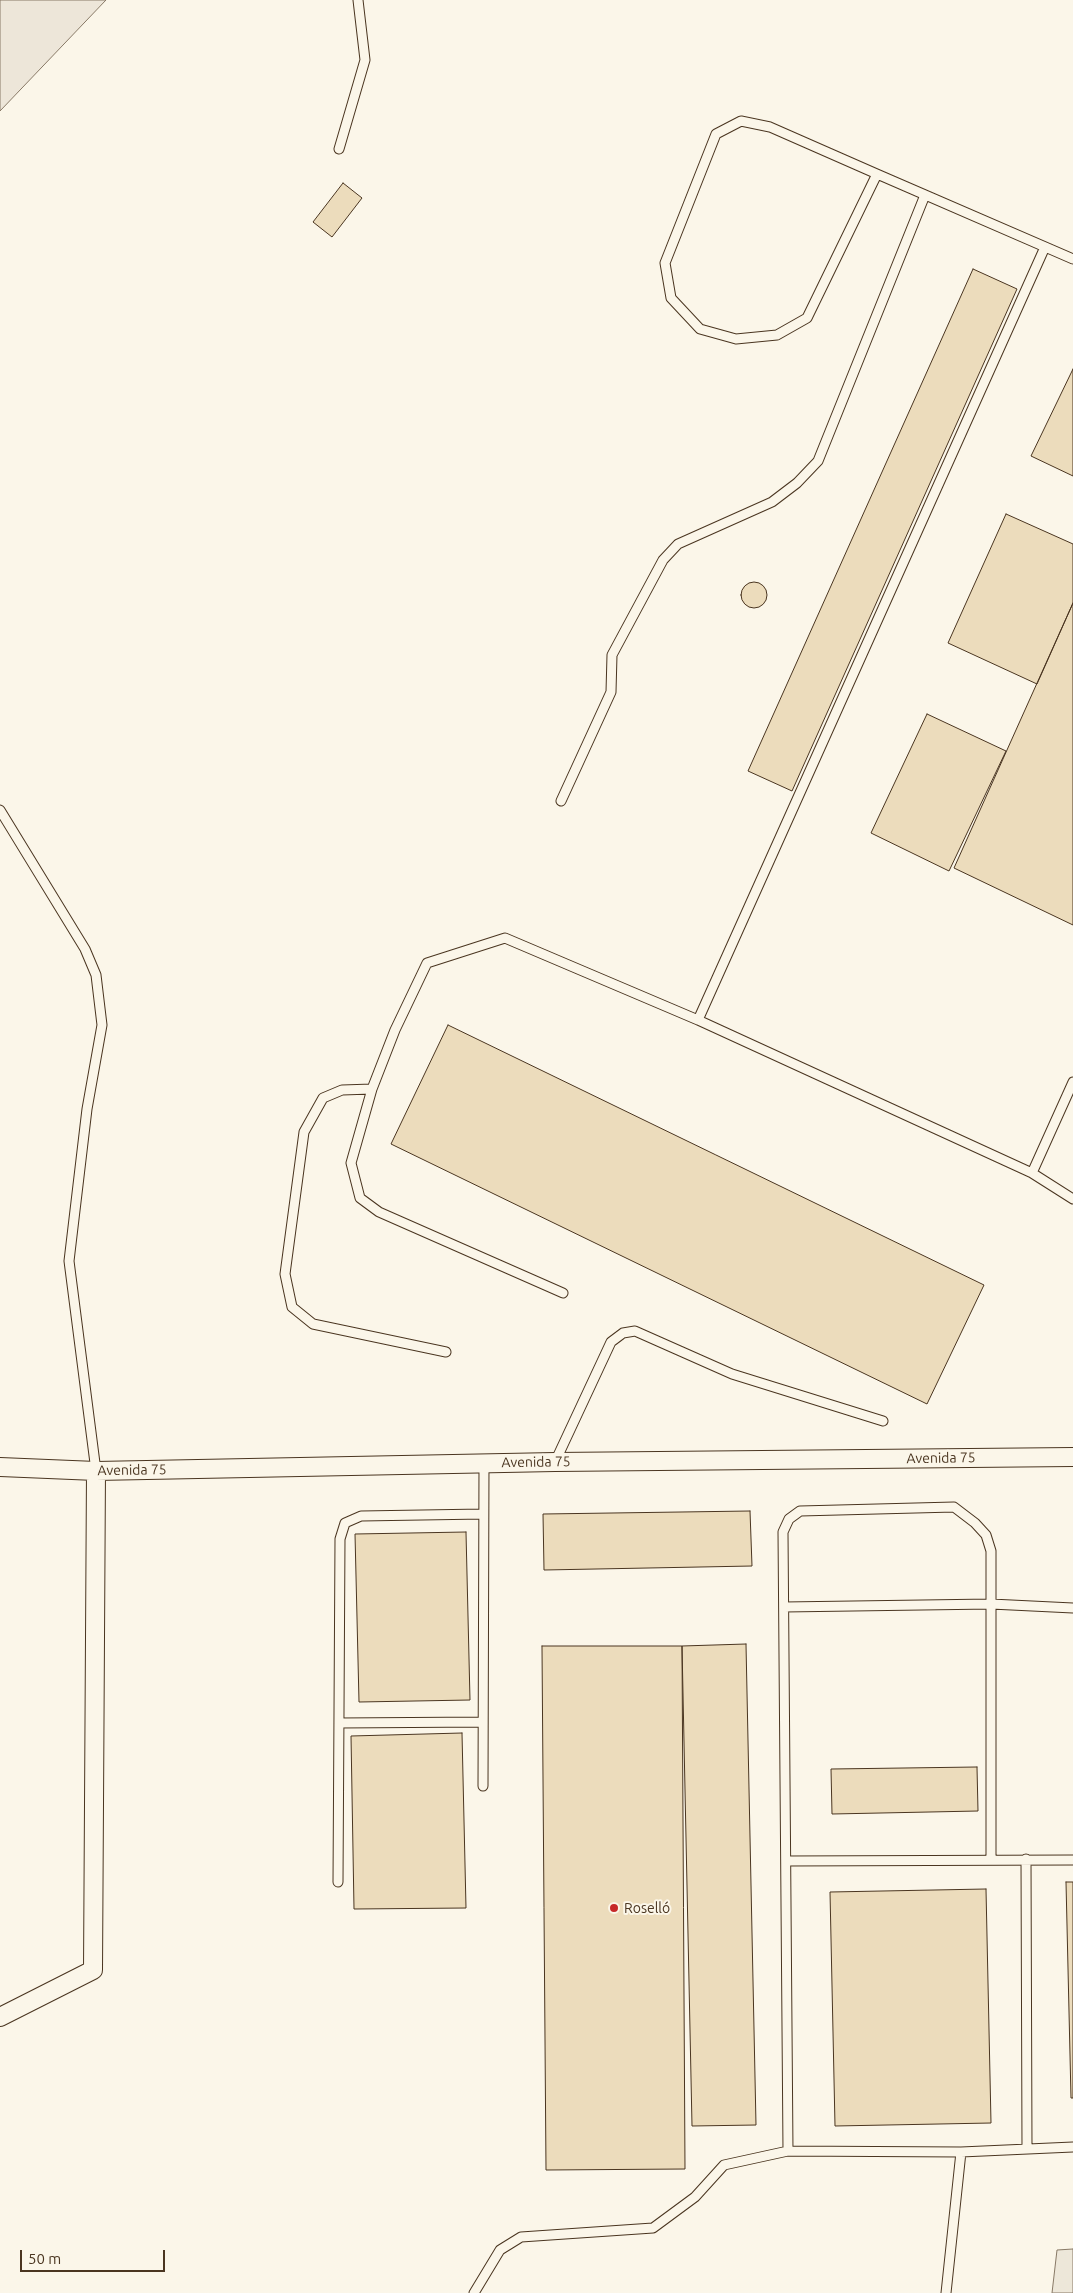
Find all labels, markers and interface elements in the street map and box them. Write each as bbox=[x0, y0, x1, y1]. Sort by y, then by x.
street label: Avenida 75 bbox=[906, 1449, 976, 1467]
street label: Avenida 75 bbox=[501, 1453, 571, 1471]
street label: Avenida 75 bbox=[97, 1461, 167, 1479]
place label: Roselló bbox=[624, 1900, 670, 1916]
marker: Roselló bbox=[608, 1902, 620, 1914]
scale bar bbox=[22, 2240, 168, 2272]
text: 50 m bbox=[28, 2250, 61, 2267]

